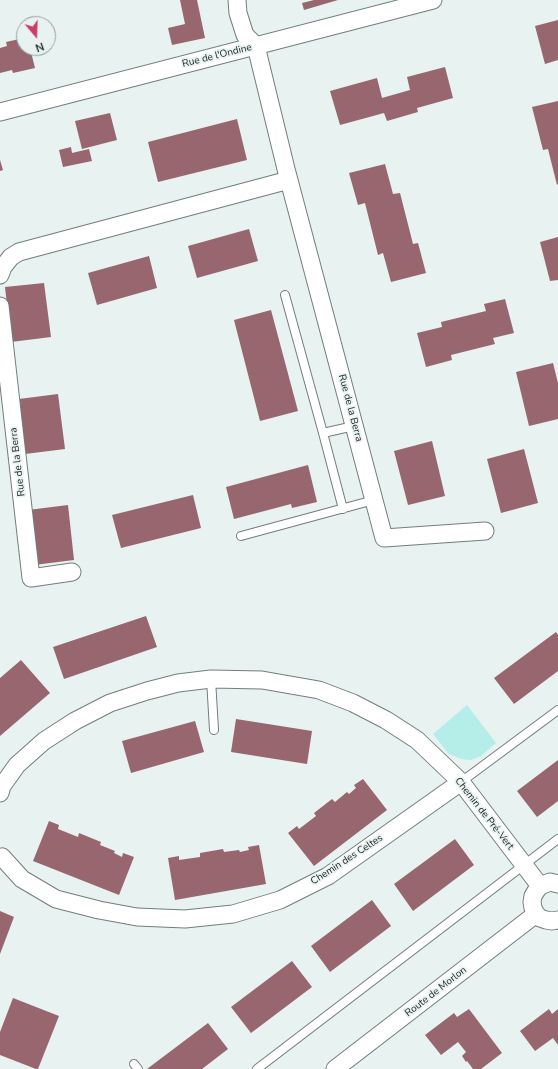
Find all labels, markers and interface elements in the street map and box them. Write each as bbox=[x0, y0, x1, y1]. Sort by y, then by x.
north arrow bbox=[16, 16, 56, 56]
text: N bbox=[33, 38, 46, 55]
street label: Rue de l'Ondine bbox=[181, 42, 253, 70]
street label: Rue de la Berra bbox=[335, 373, 365, 443]
street label: Rue de la Berra bbox=[8, 427, 28, 497]
street label: Chemin de Pré-Vert bbox=[452, 775, 516, 853]
street label: Chemin des Celtes bbox=[309, 832, 385, 888]
street label: Route de Morlon bbox=[403, 964, 469, 1020]

